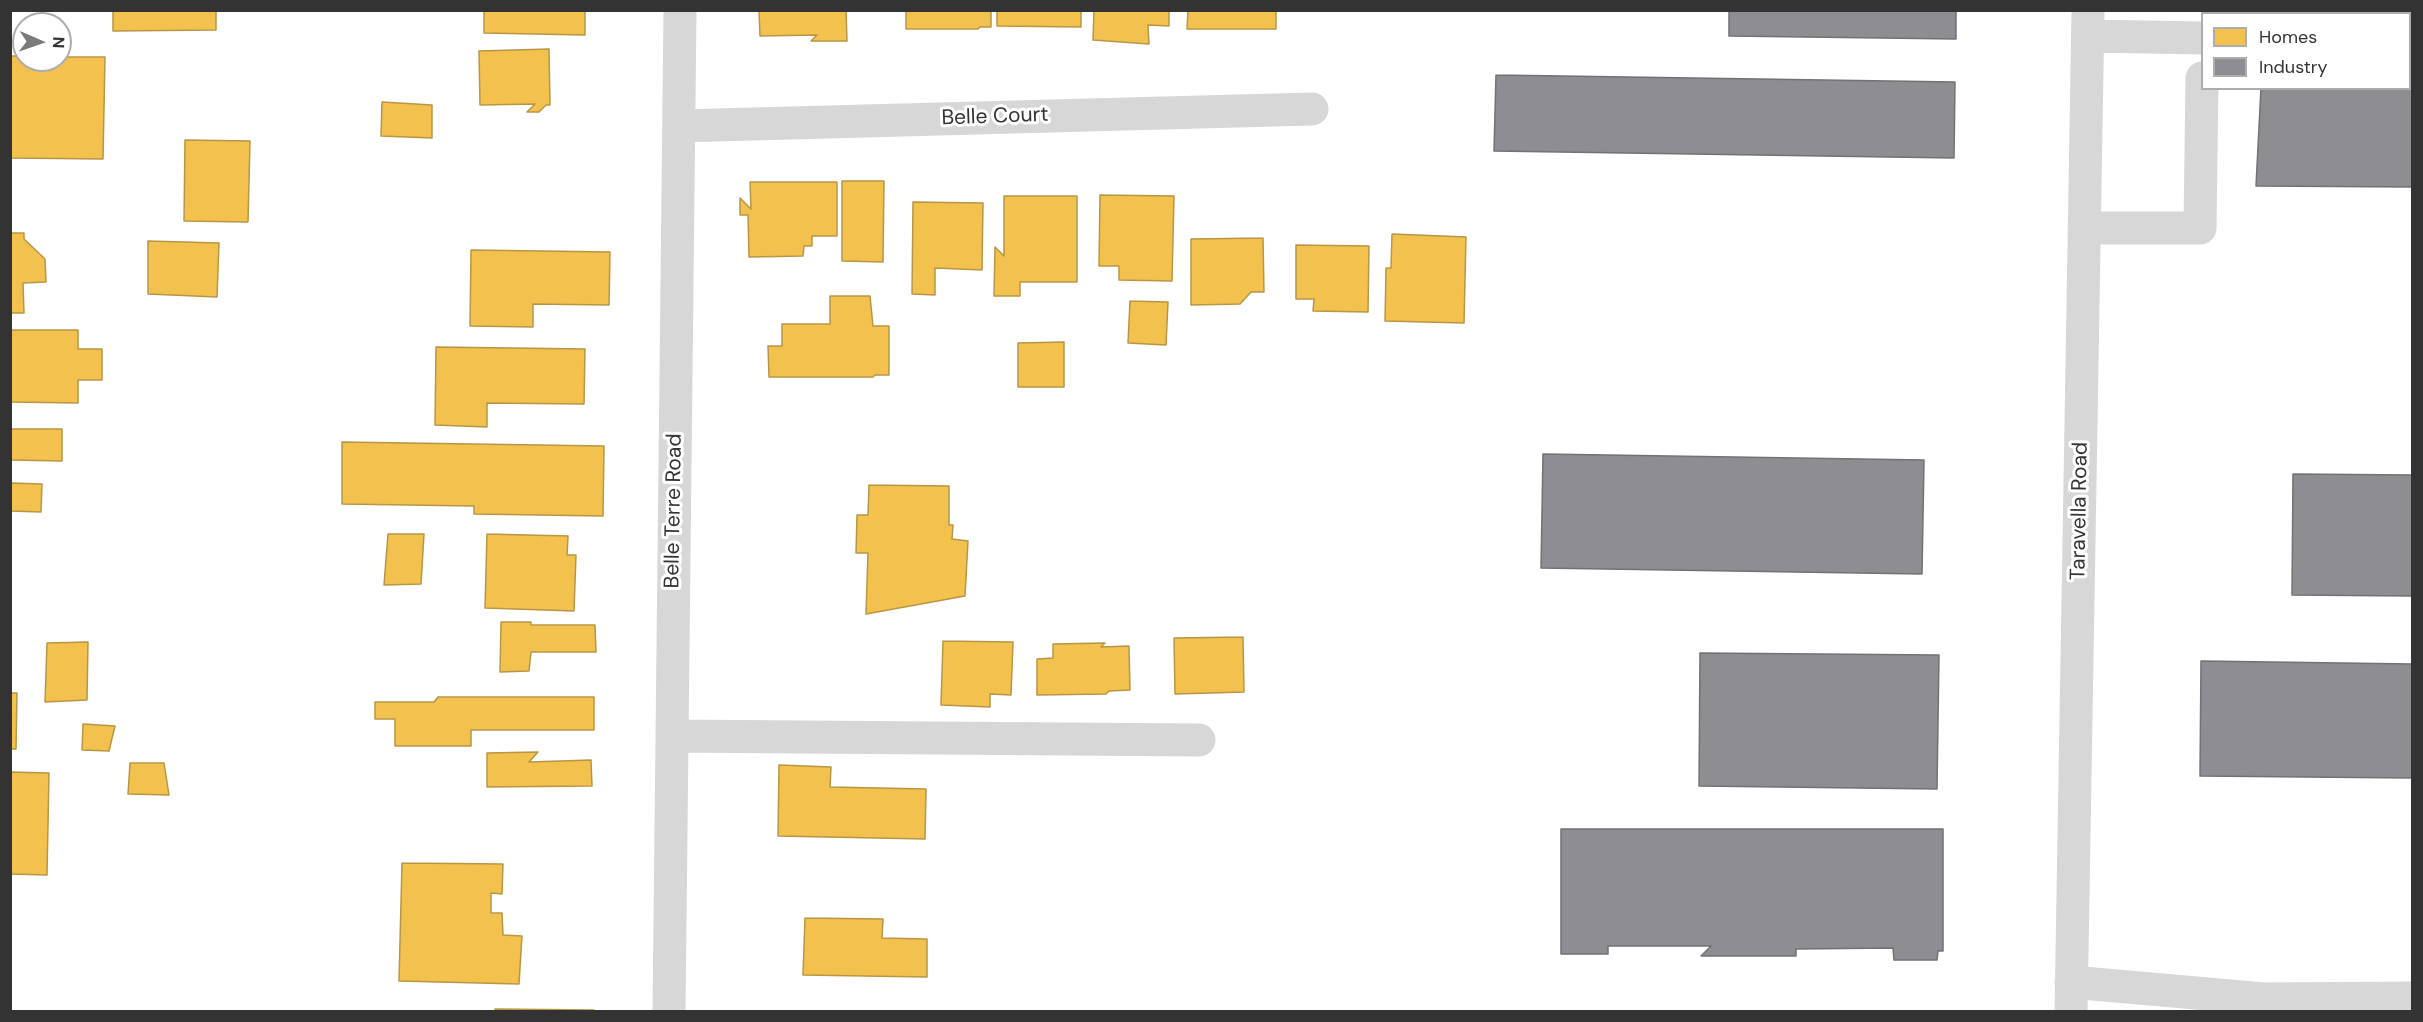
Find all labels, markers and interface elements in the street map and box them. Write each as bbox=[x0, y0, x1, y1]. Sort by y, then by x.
north arrow bbox=[12, 12, 72, 72]
legend bbox=[2201, 12, 2411, 90]
text: Homes bbox=[2259, 25, 2317, 49]
text: N bbox=[48, 36, 69, 49]
text: Industry bbox=[2259, 55, 2328, 79]
street label: Belle Court bbox=[941, 103, 1049, 131]
street label: Belle Terre Road bbox=[660, 433, 688, 589]
street label: Taravella Road bbox=[2066, 442, 2094, 580]

